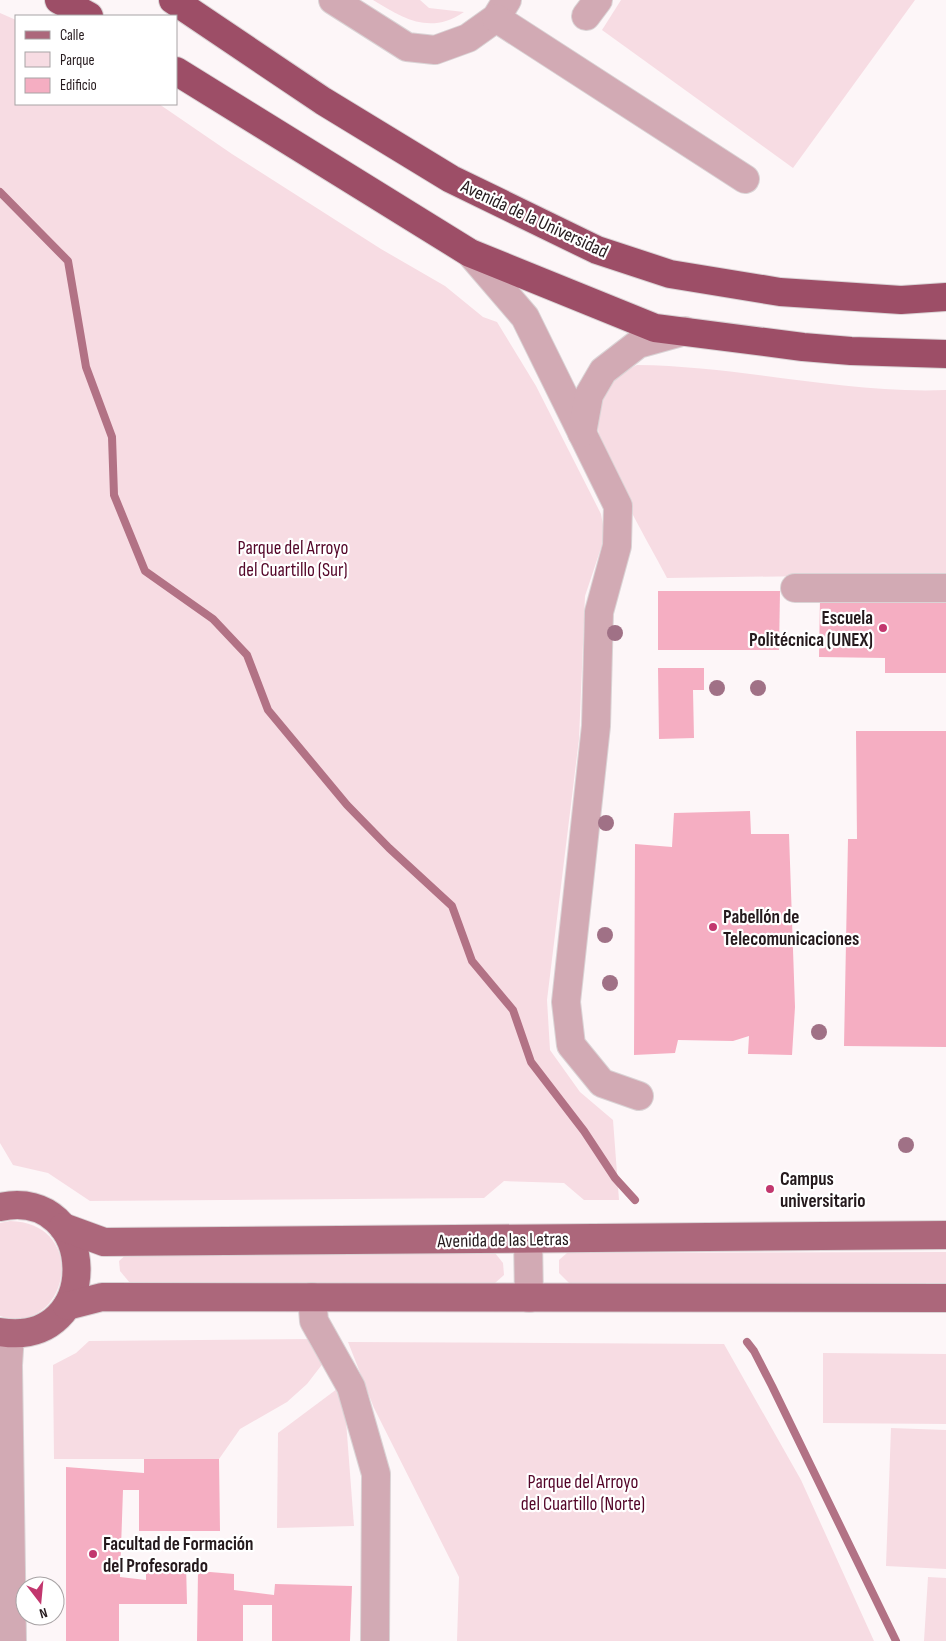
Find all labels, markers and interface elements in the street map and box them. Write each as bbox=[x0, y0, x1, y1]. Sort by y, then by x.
legend bbox=[15, 15, 178, 105]
text: Calle bbox=[60, 26, 84, 45]
text: Parque bbox=[60, 51, 95, 70]
text: Edificio bbox=[60, 76, 97, 95]
street label: Avenida de la Universidad bbox=[456, 175, 612, 264]
park label: Parque del Arroyo del Cuartillo (Sur) bbox=[238, 537, 348, 582]
place label: Escuela Politécnica (UNEX) bbox=[749, 607, 873, 652]
marker: Escuela Politécnica (UNEX) bbox=[877, 622, 889, 634]
place label: Pabellón de Telecomunicaciones bbox=[723, 906, 859, 951]
marker: Pabellón de Telecomunicaciones bbox=[707, 921, 719, 933]
place label: Campus universitario bbox=[780, 1168, 865, 1213]
marker: Campus universitario bbox=[764, 1183, 776, 1195]
street label: Avenida de las Letras bbox=[436, 1228, 569, 1253]
park label: Parque del Arroyo del Cuartillo (Norte) bbox=[521, 1471, 645, 1516]
place label: Facultad de Formación del Profesorado bbox=[103, 1533, 254, 1578]
marker: Facultad de Formación del Profesorado bbox=[87, 1548, 99, 1560]
north arrow bbox=[15, 1576, 65, 1626]
text: N bbox=[38, 1604, 49, 1622]

